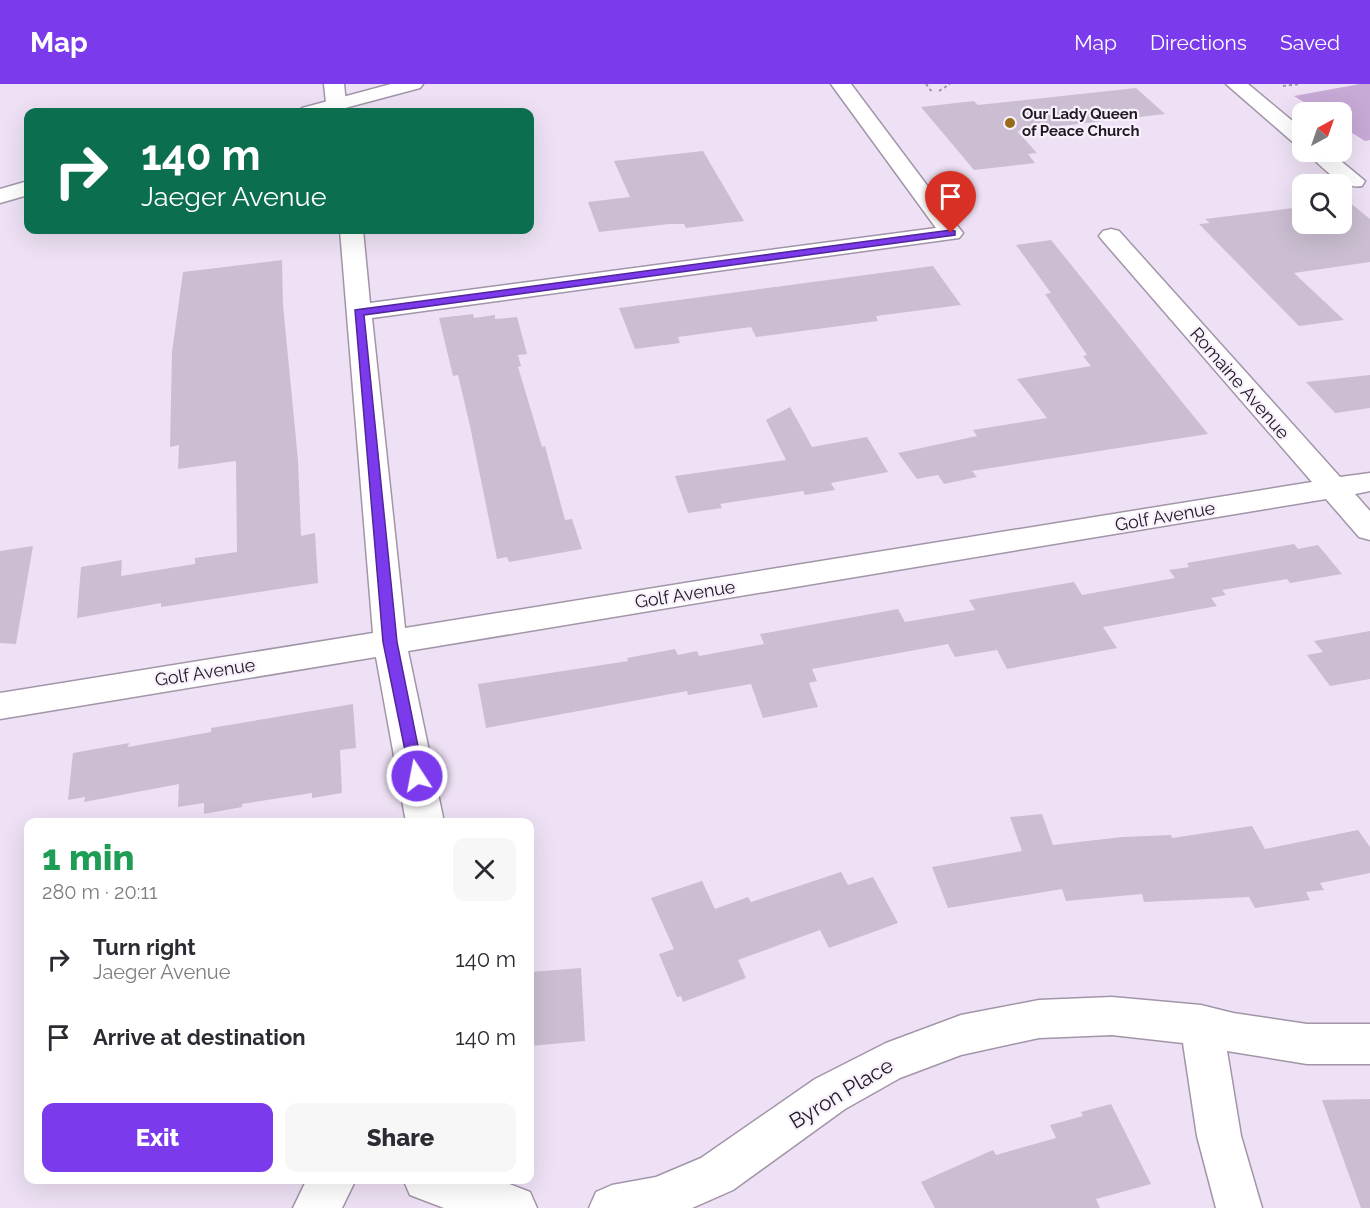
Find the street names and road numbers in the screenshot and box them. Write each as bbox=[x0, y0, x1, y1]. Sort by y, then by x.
street label: Romaine Avenue bbox=[1186, 323, 1294, 443]
street label: Golf Avenue bbox=[1113, 497, 1217, 535]
street label: Golf Avenue bbox=[633, 576, 737, 612]
street label: Golf Avenue bbox=[153, 654, 257, 690]
street label: Byron Place bbox=[785, 1052, 897, 1134]

